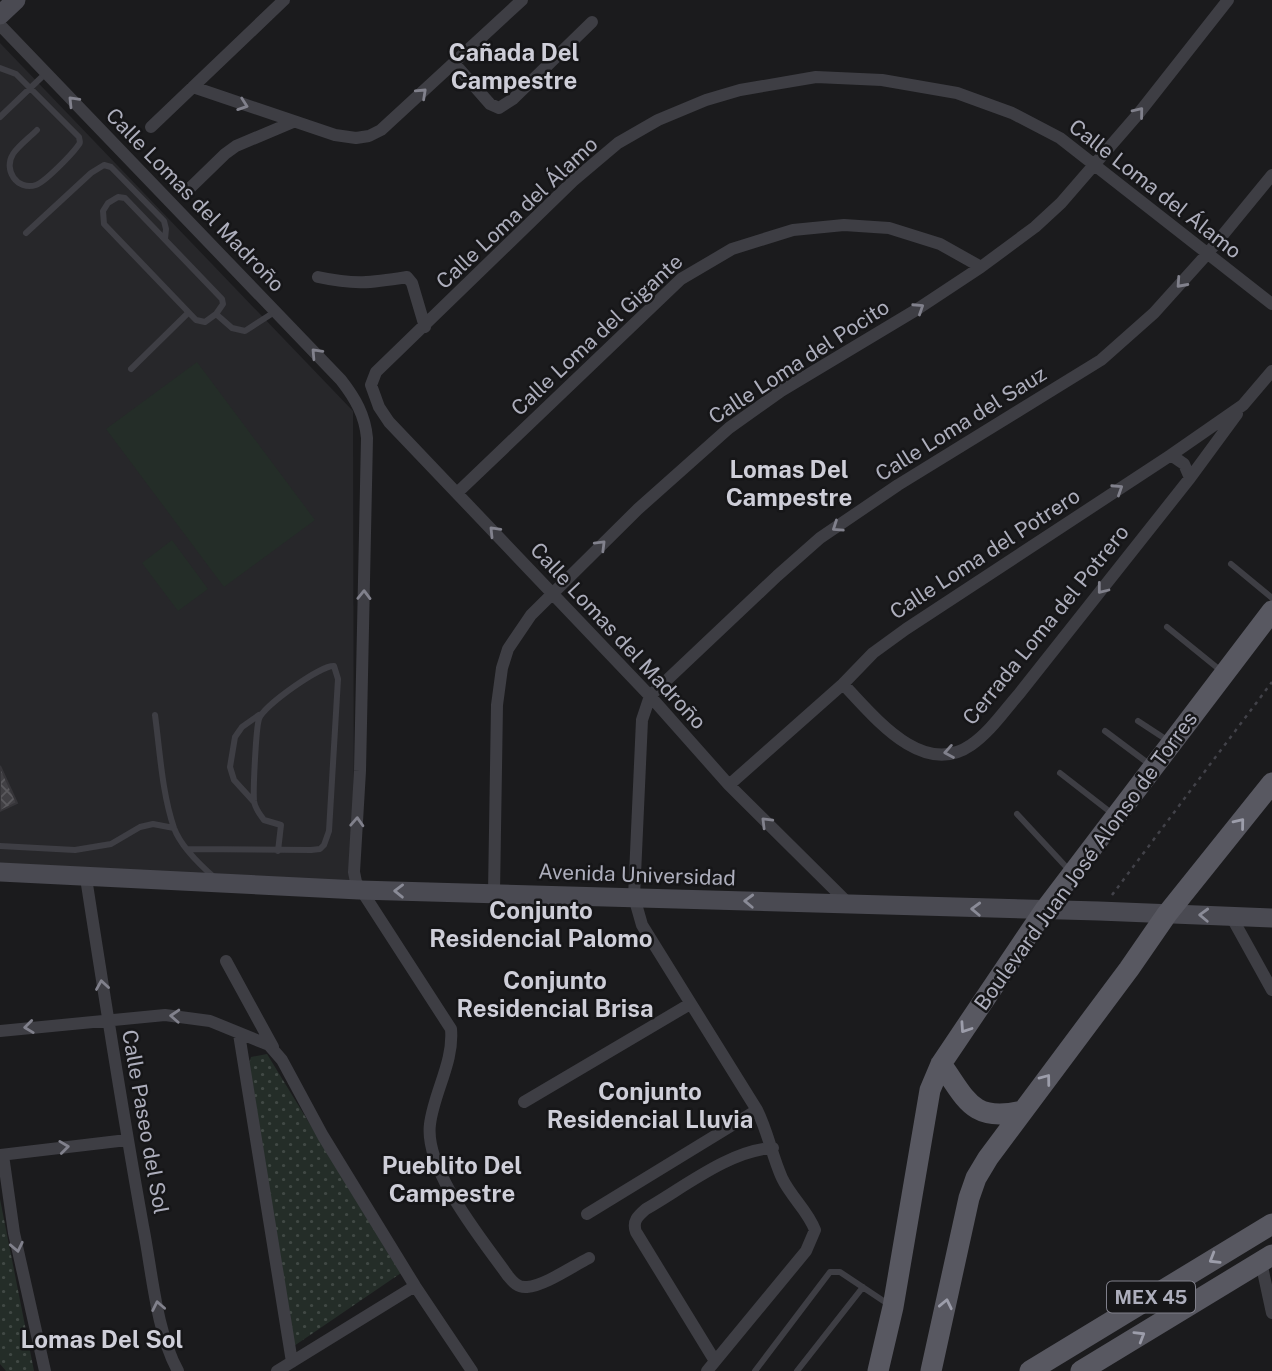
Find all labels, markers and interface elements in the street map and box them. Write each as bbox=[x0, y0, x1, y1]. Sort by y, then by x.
district label: Cañada Del Campestre bbox=[449, 38, 579, 94]
one-way arrow bbox=[414, 88, 427, 101]
one-way arrow bbox=[68, 96, 81, 109]
one-way arrow bbox=[236, 97, 248, 111]
street label: Calle Lomas del Madroño bbox=[101, 103, 290, 297]
one-way arrow bbox=[1131, 108, 1143, 121]
street label: Calle Loma del Álamo bbox=[1064, 114, 1246, 264]
street label: Calle Loma del Álamo bbox=[431, 131, 603, 294]
street label: Calle Loma del Gigante bbox=[506, 249, 687, 421]
one-way arrow bbox=[1177, 275, 1189, 288]
street label: Calle Loma del Pocito bbox=[704, 294, 894, 429]
one-way arrow bbox=[912, 303, 925, 316]
one-way arrow bbox=[311, 348, 324, 361]
street label: Calle Loma del Sauz bbox=[871, 361, 1051, 486]
district label: Lomas Del Campestre bbox=[726, 455, 852, 511]
street label: Calle Loma del Potrero bbox=[885, 483, 1084, 624]
one-way arrow bbox=[1111, 485, 1124, 498]
one-way arrow bbox=[832, 519, 845, 531]
street label: Cerrada Loma del Potrero bbox=[957, 520, 1134, 730]
one-way arrow bbox=[489, 526, 502, 539]
street label: Calle Lomas del Madroño bbox=[525, 537, 711, 734]
one-way arrow bbox=[593, 541, 606, 554]
one-way arrow bbox=[1098, 581, 1111, 593]
one-way arrow bbox=[356, 589, 372, 600]
street label: Boulevard Juan José Alonso de Torres bbox=[969, 707, 1202, 1015]
one-way arrow bbox=[943, 744, 955, 759]
one-way arrow bbox=[349, 816, 364, 827]
one-way arrow bbox=[762, 818, 775, 831]
one-way arrow bbox=[1232, 818, 1244, 831]
street label: Avenida Universidad bbox=[538, 859, 736, 890]
one-way arrow bbox=[393, 883, 404, 898]
one-way arrow bbox=[743, 894, 754, 909]
district label: Conjunto Residencial Palomo bbox=[429, 896, 653, 952]
one-way arrow bbox=[971, 901, 982, 916]
one-way arrow bbox=[1198, 908, 1209, 923]
district label: Conjunto Residencial Brisa bbox=[456, 966, 654, 1022]
one-way arrow bbox=[95, 980, 110, 991]
one-way arrow bbox=[169, 1008, 180, 1023]
one-way arrow bbox=[24, 1019, 35, 1034]
one-way arrow bbox=[961, 1020, 973, 1033]
street label: Calle Paseo del Sol bbox=[117, 1028, 174, 1216]
one-way arrow bbox=[1038, 1074, 1051, 1086]
district label: Conjunto Residencial Lluvia bbox=[547, 1077, 753, 1133]
one-way arrow bbox=[58, 1139, 69, 1154]
district label: Pueblito Del Campestre bbox=[382, 1151, 522, 1207]
one-way arrow bbox=[9, 1241, 24, 1253]
one-way arrow bbox=[1208, 1251, 1221, 1264]
road number: MEX 45 bbox=[1107, 1282, 1195, 1312]
one-way arrow bbox=[937, 1298, 952, 1310]
one-way arrow bbox=[152, 1300, 167, 1312]
district label: Lomas Del Sol bbox=[21, 1325, 183, 1353]
one-way arrow bbox=[1132, 1331, 1145, 1344]

